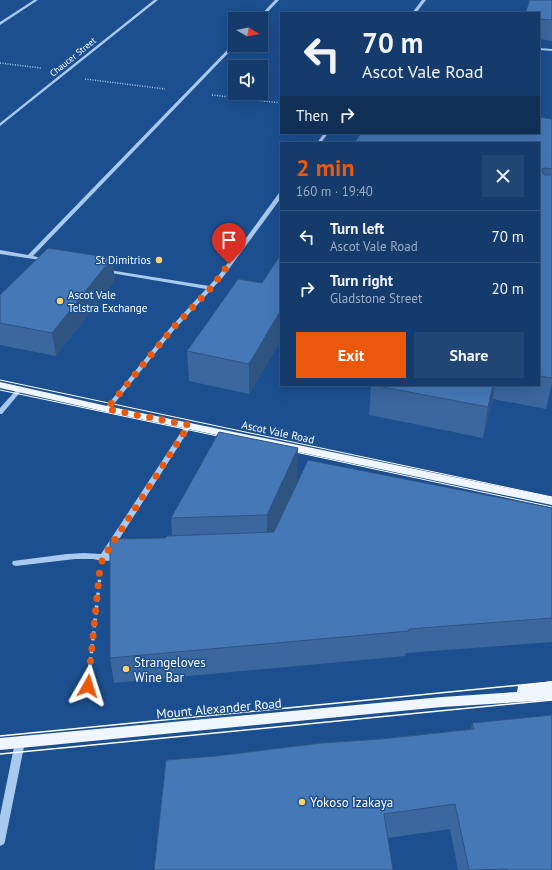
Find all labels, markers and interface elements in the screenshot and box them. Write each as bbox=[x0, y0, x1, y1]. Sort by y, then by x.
north arrow bbox=[228, 12, 268, 52]
map controls bbox=[228, 12, 268, 100]
text: 70 m bbox=[362, 24, 423, 61]
icon: left bbox=[296, 28, 348, 80]
street label: Chaucer Street bbox=[47, 35, 98, 79]
button: sound bbox=[228, 60, 268, 100]
text: Ascot Vale Road bbox=[362, 60, 483, 83]
icon: right bbox=[336, 104, 358, 126]
text: Then bbox=[296, 106, 328, 125]
text: 2 min bbox=[296, 152, 355, 183]
button: close bbox=[482, 155, 524, 197]
text: 160 m · 19:40 bbox=[296, 183, 373, 200]
text: Turn left bbox=[330, 219, 384, 238]
pin bbox=[212, 223, 246, 264]
icon: left bbox=[296, 226, 318, 248]
text: 70 m bbox=[491, 227, 524, 246]
icon: arrive bbox=[218, 229, 240, 251]
text: Ascot Vale Road bbox=[330, 238, 418, 255]
place label: St Dimitrios bbox=[96, 253, 151, 267]
marker: St Dimitrios bbox=[154, 255, 164, 265]
text: Turn right bbox=[330, 271, 393, 290]
icon: right bbox=[296, 278, 318, 300]
text: 20 m bbox=[491, 279, 524, 298]
place label: Ascot Vale Telstra Exchange bbox=[68, 288, 148, 315]
text: Gladstone Street bbox=[330, 290, 422, 307]
marker: Ascot Vale Telstra Exchange bbox=[55, 296, 65, 306]
button: Exit bbox=[296, 332, 406, 378]
button: Share bbox=[414, 332, 524, 378]
street label: Ascot Vale Road bbox=[240, 417, 316, 447]
place label: Strangeloves Wine Bar bbox=[134, 654, 206, 686]
marker: Strangeloves Wine Bar bbox=[121, 664, 131, 674]
position arrow bbox=[67, 665, 109, 707]
street label: Mount Alexander Road bbox=[156, 695, 282, 722]
place label: Yokoso Izakaya bbox=[310, 794, 393, 811]
marker: Yokoso Izakaya bbox=[297, 797, 307, 807]

